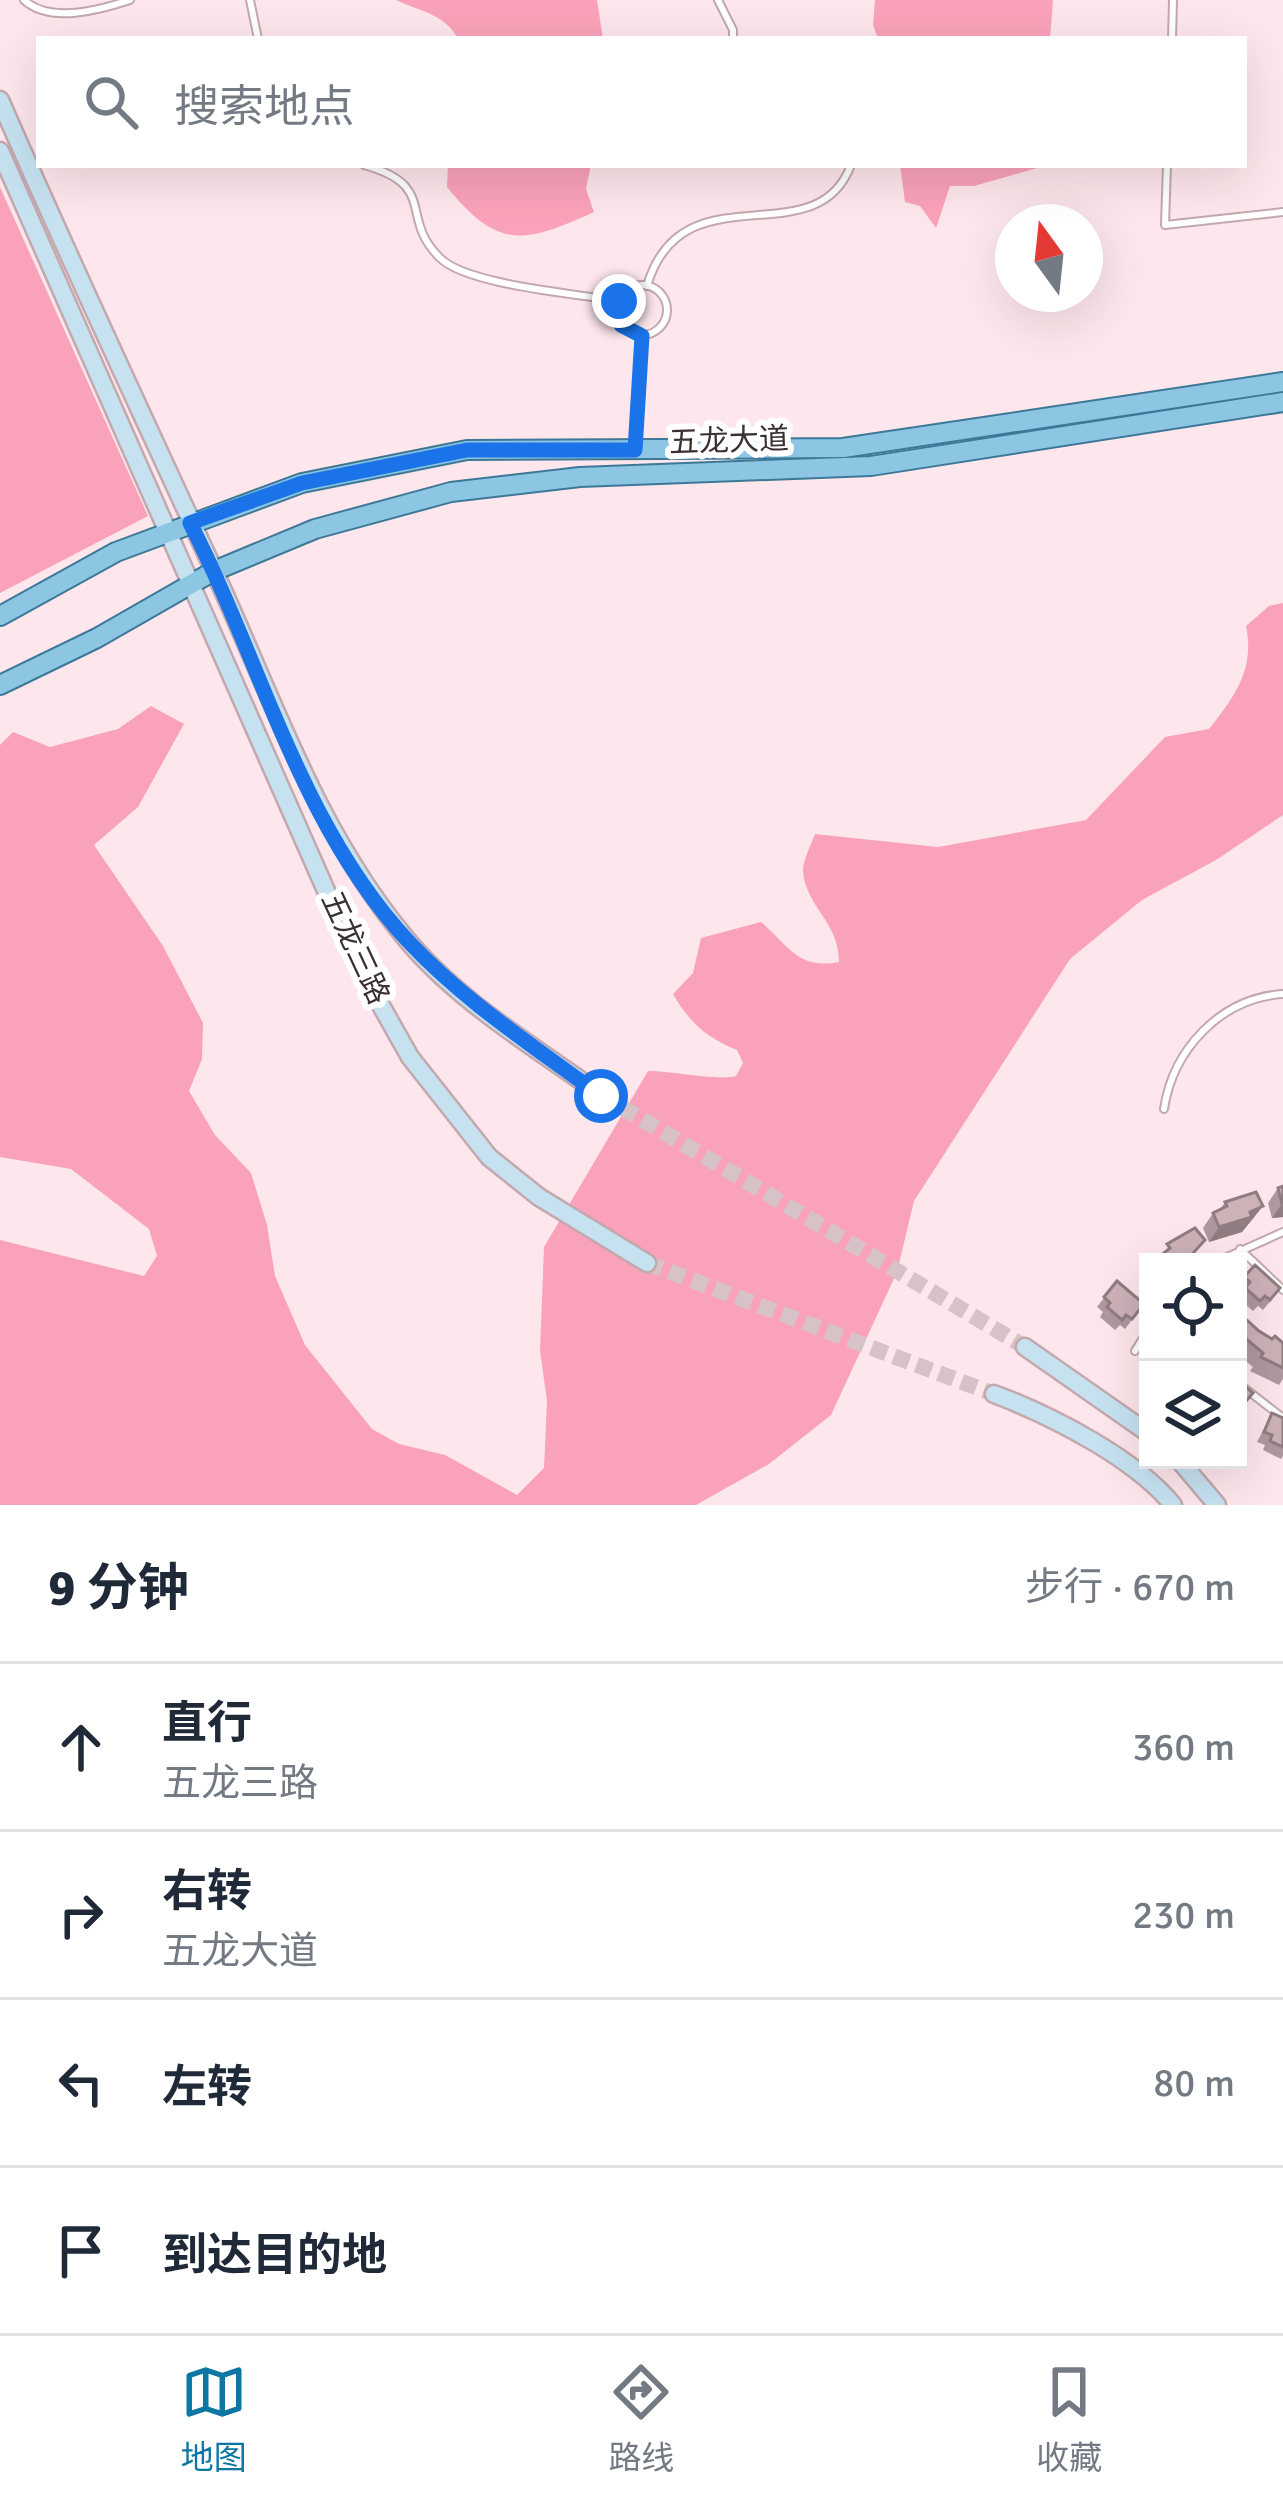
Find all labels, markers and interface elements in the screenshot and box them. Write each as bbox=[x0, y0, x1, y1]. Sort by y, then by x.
search box bbox=[36, 36, 1247, 168]
icon: search bbox=[78, 69, 144, 135]
text: 搜索地点 bbox=[174, 80, 354, 135]
north arrow bbox=[995, 204, 1103, 312]
route end bbox=[592, 274, 646, 328]
street label: 五龙大道 bbox=[668, 420, 790, 462]
street label: 五龙三路 bbox=[313, 886, 397, 1010]
route start bbox=[574, 1069, 628, 1123]
map controls bbox=[1139, 1253, 1247, 1469]
button: locate bbox=[1139, 1253, 1247, 1361]
button: layers bbox=[1139, 1361, 1247, 1469]
text: 9 分钟 bbox=[48, 1557, 189, 1620]
text: 步行 · 670 m bbox=[1025, 1563, 1235, 1611]
text: 直行 bbox=[162, 1696, 252, 1751]
icon: ahead bbox=[48, 1714, 114, 1780]
text: 360 m bbox=[1132, 1723, 1235, 1771]
text: 五龙三路 bbox=[162, 1759, 318, 1807]
text: 右转 bbox=[162, 1864, 252, 1919]
icon: right bbox=[48, 1882, 114, 1948]
text: 230 m bbox=[1132, 1891, 1235, 1939]
text: 五龙大道 bbox=[162, 1927, 318, 1975]
icon: left bbox=[48, 2050, 114, 2116]
text: 80 m bbox=[1153, 2059, 1235, 2107]
text: 左转 bbox=[162, 2060, 252, 2115]
icon: arrive bbox=[48, 2218, 114, 2284]
text: 到达目的地 bbox=[162, 2228, 387, 2283]
tab: 地图 bbox=[181, 2359, 247, 2479]
tab: 路线 bbox=[608, 2359, 674, 2479]
tab: 收藏 bbox=[1036, 2359, 1102, 2479]

